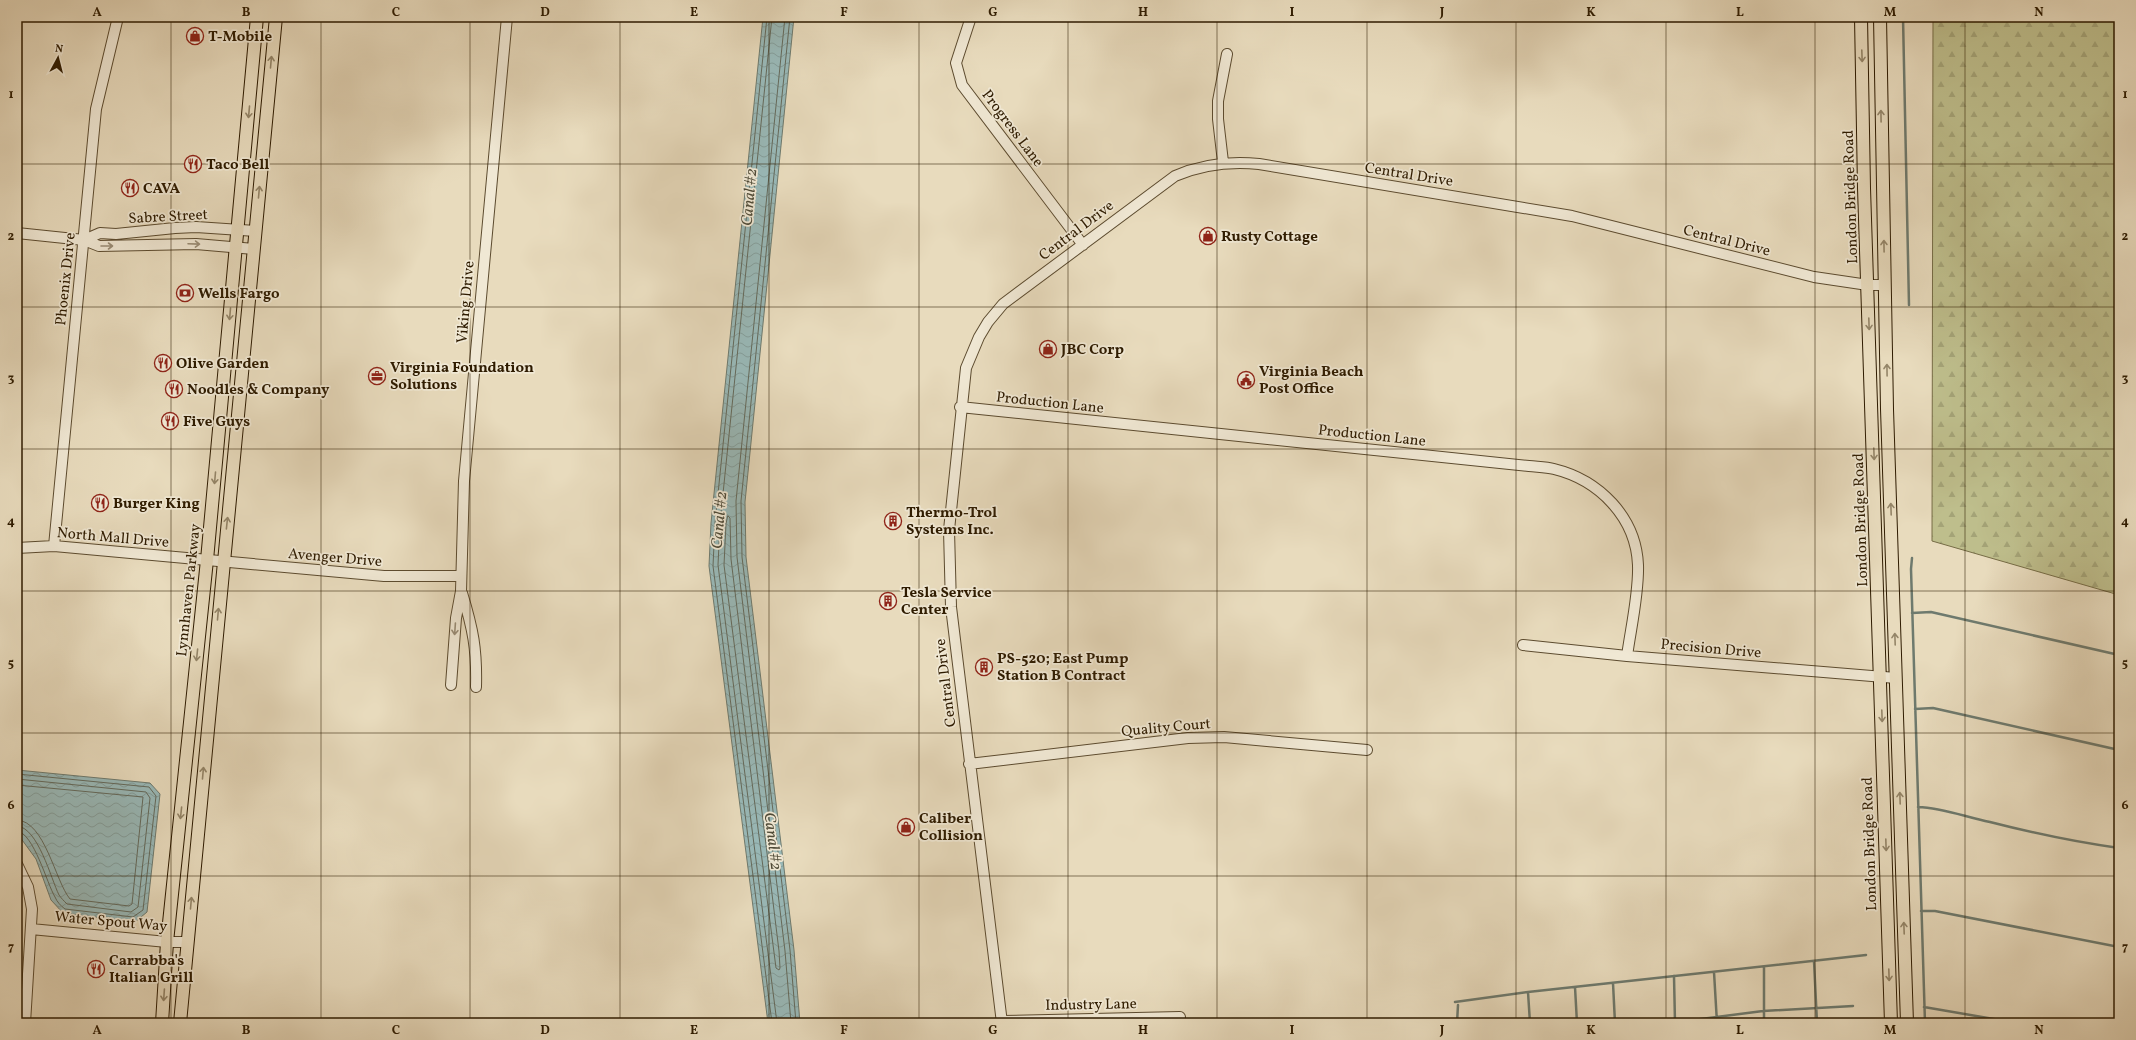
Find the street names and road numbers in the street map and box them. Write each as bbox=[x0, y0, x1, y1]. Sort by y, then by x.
street label: Progress Lane bbox=[976, 86, 1048, 172]
street label: London Bridge Road bbox=[1839, 130, 1864, 264]
street label: Central Drive bbox=[1363, 158, 1454, 193]
street label: Central Drive bbox=[1035, 196, 1119, 266]
street label: Sabre Street bbox=[128, 205, 208, 230]
street label: Central Drive bbox=[1681, 221, 1772, 262]
street label: Phoenix Drive bbox=[51, 231, 82, 327]
street label: Viking Drive bbox=[452, 260, 481, 344]
street label: Production Lane bbox=[995, 387, 1105, 420]
street label: Production Lane bbox=[1317, 420, 1427, 453]
street label: London Bridge Road bbox=[1849, 453, 1874, 587]
street label: North Mall Drive bbox=[56, 523, 170, 554]
street label: Lynnhaven Parkway bbox=[172, 523, 207, 658]
street label: Avenger Drive bbox=[287, 544, 383, 573]
street label: Precision Drive bbox=[1660, 635, 1762, 664]
street label: Central Drive bbox=[931, 637, 962, 728]
street label: Quality Court bbox=[1121, 714, 1212, 743]
street label: London Bridge Road bbox=[1858, 777, 1883, 911]
street label: Water Spout Way bbox=[54, 907, 168, 938]
street label: Industry Lane bbox=[1045, 994, 1137, 1017]

